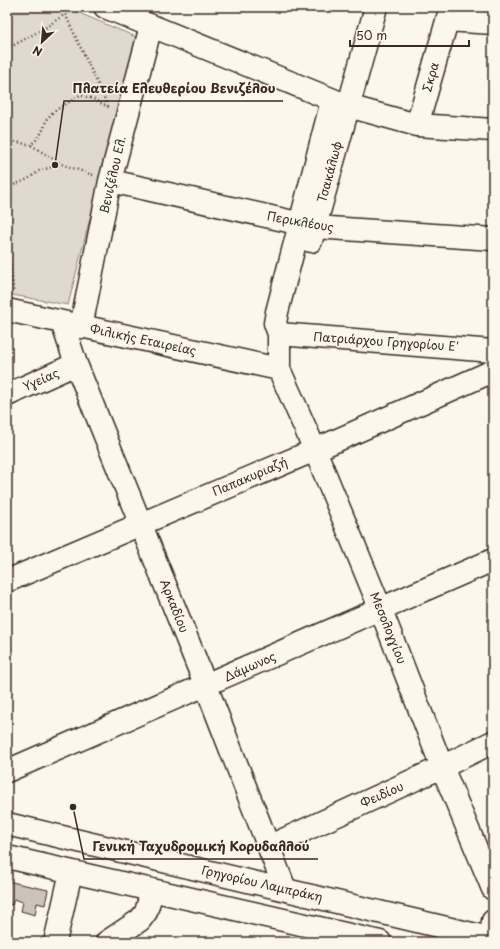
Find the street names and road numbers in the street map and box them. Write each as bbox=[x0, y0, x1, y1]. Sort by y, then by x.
street label: Σκρα bbox=[417, 60, 443, 94]
street label: Βενιζέλου Ελ. bbox=[94, 134, 130, 216]
street label: Τσακάλωφ bbox=[312, 139, 346, 205]
street label: Περικλέους bbox=[265, 206, 335, 236]
street label: Φιλικής Εταιρείας bbox=[88, 319, 198, 359]
street label: Πατριάρχου Γρηγορίου Ε' bbox=[313, 327, 459, 355]
street label: Υγείας bbox=[20, 363, 61, 395]
street label: Παπακυριαζή bbox=[209, 452, 290, 500]
street label: Αρκαδίου bbox=[156, 576, 194, 635]
street label: Μεσολογγίου bbox=[366, 589, 412, 666]
street label: Δάμωνος bbox=[221, 647, 278, 685]
street label: Φειδίου bbox=[357, 777, 406, 812]
street label: Γρηγορίου Λαμπράκη bbox=[200, 860, 325, 906]

